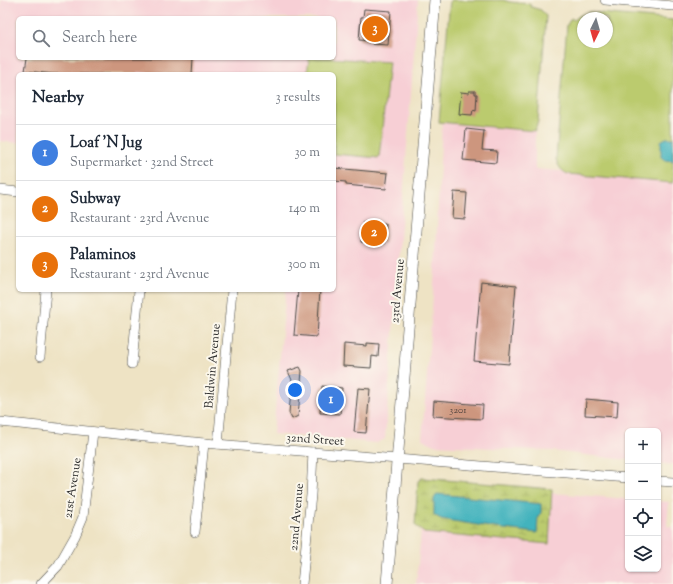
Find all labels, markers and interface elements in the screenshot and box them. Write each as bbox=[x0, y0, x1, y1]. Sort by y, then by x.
north arrow bbox=[577, 12, 613, 48]
pin: 3 bbox=[362, 14, 388, 44]
search box bbox=[16, 16, 336, 60]
icon: search bbox=[30, 27, 52, 49]
text: Search here bbox=[62, 28, 137, 49]
text: Nearby bbox=[32, 86, 84, 110]
text: 3 results bbox=[275, 89, 320, 107]
text: Loaf 'N Jug bbox=[70, 133, 142, 154]
text: 1 bbox=[43, 144, 47, 162]
text: 30 m bbox=[294, 144, 320, 162]
text: Supermarket · 32nd Street bbox=[70, 154, 213, 172]
text: Subway bbox=[70, 189, 121, 210]
text: 2 bbox=[42, 200, 48, 218]
text: 140 m bbox=[289, 200, 320, 218]
text: Restaurant · 23rd Avenue bbox=[70, 210, 209, 228]
pin: 2 bbox=[361, 218, 387, 248]
text: Palaminos bbox=[70, 245, 136, 266]
text: 3 bbox=[42, 256, 48, 274]
text: 300 m bbox=[288, 256, 320, 274]
street label: 23rd Avenue bbox=[386, 258, 410, 324]
text: Restaurant · 23rd Avenue bbox=[70, 266, 209, 284]
street label: Baldwin Avenue bbox=[200, 322, 226, 409]
your location bbox=[285, 380, 305, 400]
pin: 1 bbox=[318, 385, 344, 415]
house number: 3201 bbox=[449, 403, 467, 418]
map controls bbox=[625, 428, 661, 572]
button: + bbox=[625, 428, 661, 464]
street label: 32nd Street bbox=[286, 429, 344, 451]
street label: 21st Avenue bbox=[59, 456, 87, 520]
button: − bbox=[625, 464, 661, 500]
street label: 22nd Avenue bbox=[285, 482, 309, 551]
button: locate bbox=[625, 500, 661, 536]
button: layers bbox=[625, 536, 661, 572]

